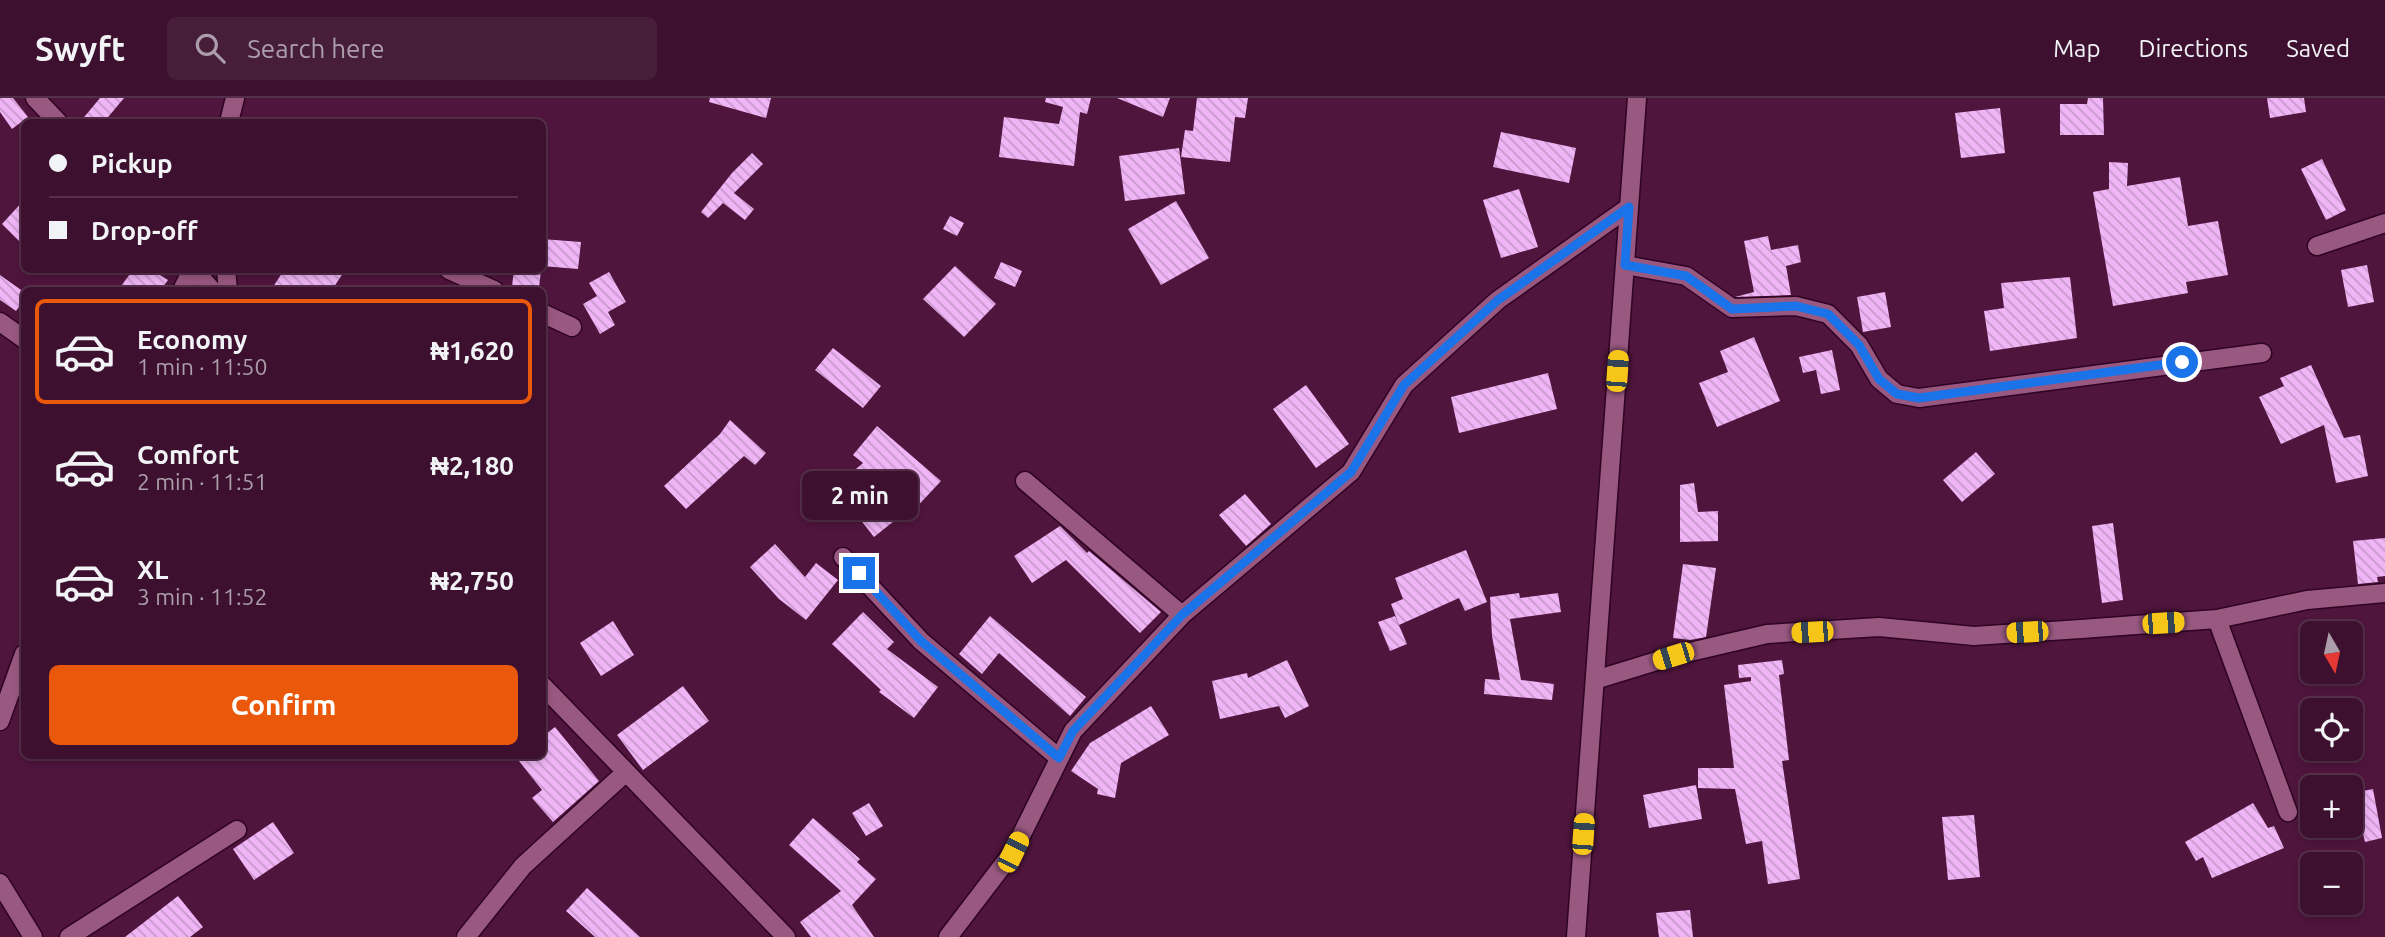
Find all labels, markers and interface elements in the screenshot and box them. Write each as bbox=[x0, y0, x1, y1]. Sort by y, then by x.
search box bbox=[167, 17, 657, 80]
icon: search bbox=[191, 29, 229, 67]
text: Swyft bbox=[35, 30, 125, 67]
text: Search here bbox=[247, 34, 385, 63]
text: Map bbox=[2053, 35, 2100, 62]
text: Directions bbox=[2138, 35, 2248, 62]
text: Saved bbox=[2286, 35, 2350, 62]
text: Pickup bbox=[91, 149, 173, 178]
text: Drop-off bbox=[91, 216, 198, 245]
icon: car bbox=[53, 320, 116, 383]
text: Economy bbox=[137, 325, 247, 354]
text: ₦1,620 bbox=[430, 336, 514, 365]
route start bbox=[2166, 346, 2198, 378]
car bbox=[1606, 349, 1629, 393]
text: 1 min · 11:50 bbox=[137, 354, 268, 379]
icon: car bbox=[53, 435, 116, 498]
text: Comfort bbox=[137, 440, 240, 469]
text: ₦2,180 bbox=[430, 451, 514, 480]
text: 2 min · 11:51 bbox=[137, 469, 268, 494]
callout: 2 min bbox=[801, 472, 917, 520]
text: 2 min bbox=[831, 483, 889, 508]
icon: car bbox=[53, 550, 116, 613]
text: XL bbox=[137, 555, 168, 584]
route end bbox=[843, 557, 875, 589]
text: ₦2,750 bbox=[430, 566, 514, 595]
text: 3 min · 11:52 bbox=[137, 584, 268, 609]
car bbox=[2142, 611, 2185, 635]
car bbox=[1791, 620, 1834, 644]
car bbox=[2006, 620, 2049, 644]
north arrow bbox=[2300, 621, 2362, 684]
map controls bbox=[2300, 621, 2363, 915]
car bbox=[1650, 640, 1697, 672]
button: Confirm bbox=[49, 665, 518, 745]
button: locate bbox=[2300, 698, 2363, 761]
button: + bbox=[2300, 775, 2363, 838]
car bbox=[1572, 812, 1595, 856]
car bbox=[995, 829, 1032, 875]
button: − bbox=[2300, 852, 2363, 915]

